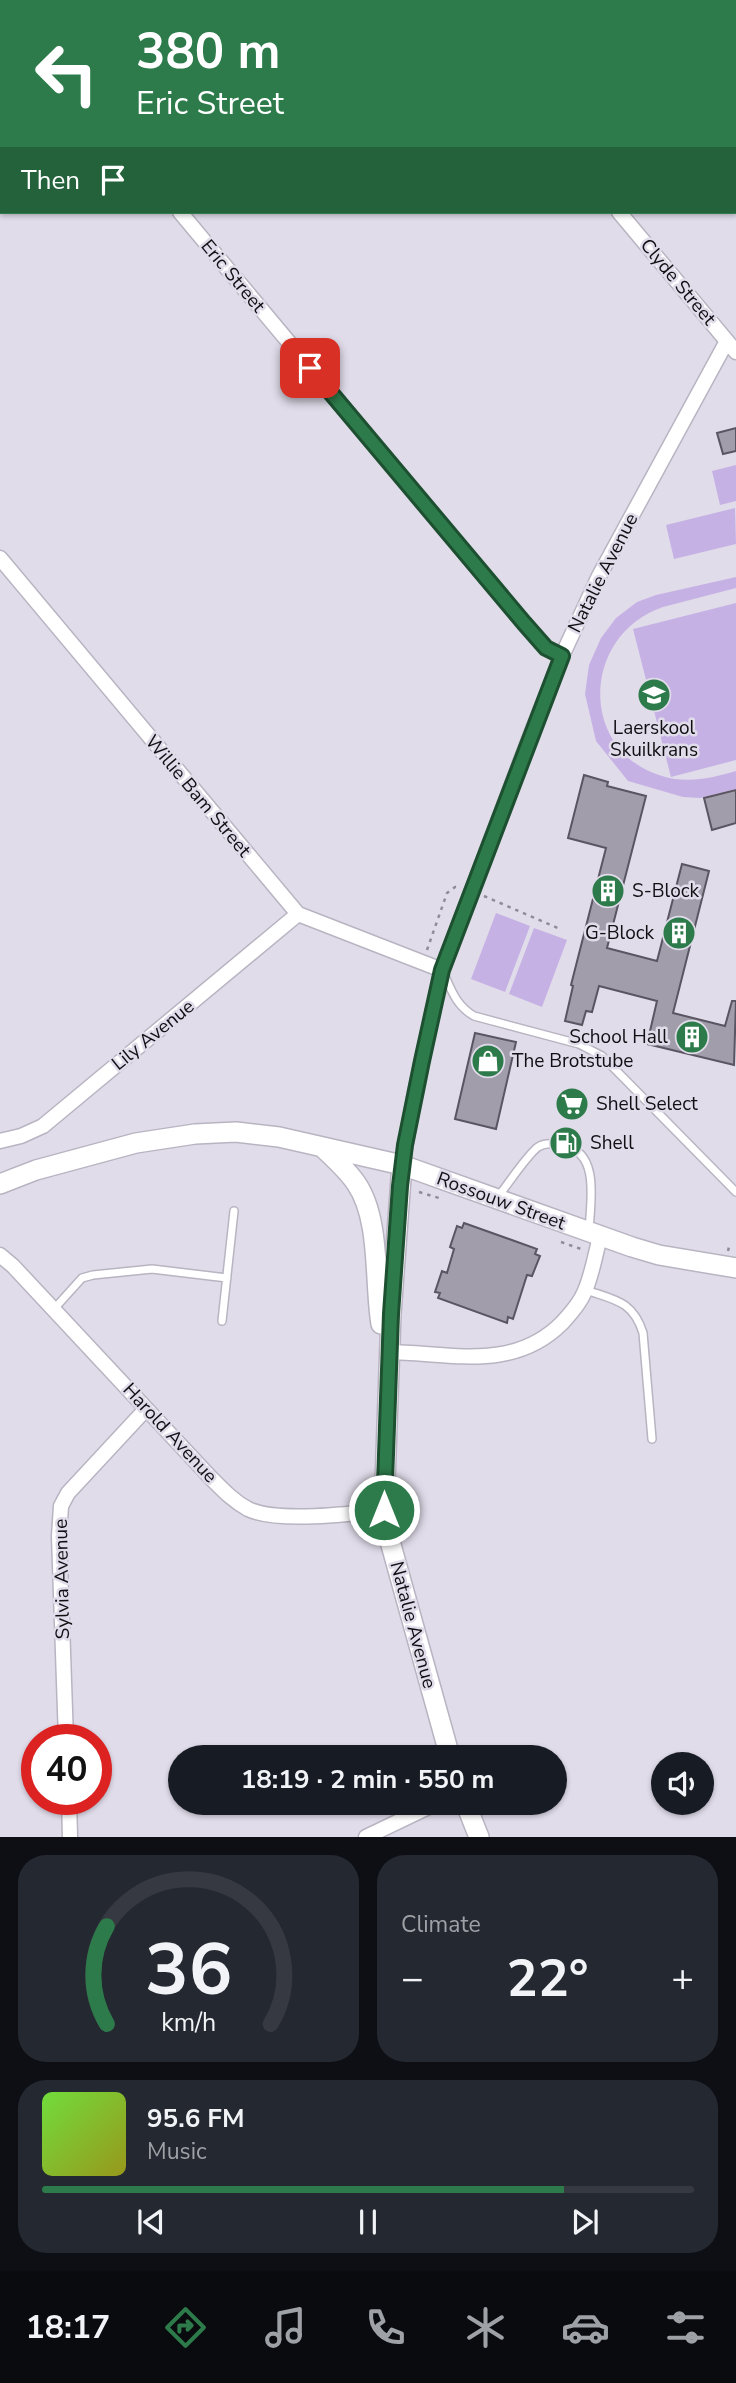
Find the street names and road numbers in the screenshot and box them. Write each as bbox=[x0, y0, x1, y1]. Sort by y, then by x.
street label: Clyde Street bbox=[634, 233, 722, 331]
street label: Eric Street bbox=[195, 234, 271, 318]
street label: Natalie Avenue bbox=[562, 509, 644, 637]
street label: Willie Bam Street bbox=[139, 729, 257, 863]
street label: Lily Avenue bbox=[106, 994, 200, 1076]
street label: Rossouw Street bbox=[433, 1166, 569, 1236]
street label: Harold Avenue bbox=[117, 1377, 223, 1489]
street label: Sylvia Avenue bbox=[48, 1519, 76, 1639]
street label: Natalie Avenue bbox=[384, 1559, 442, 1691]

